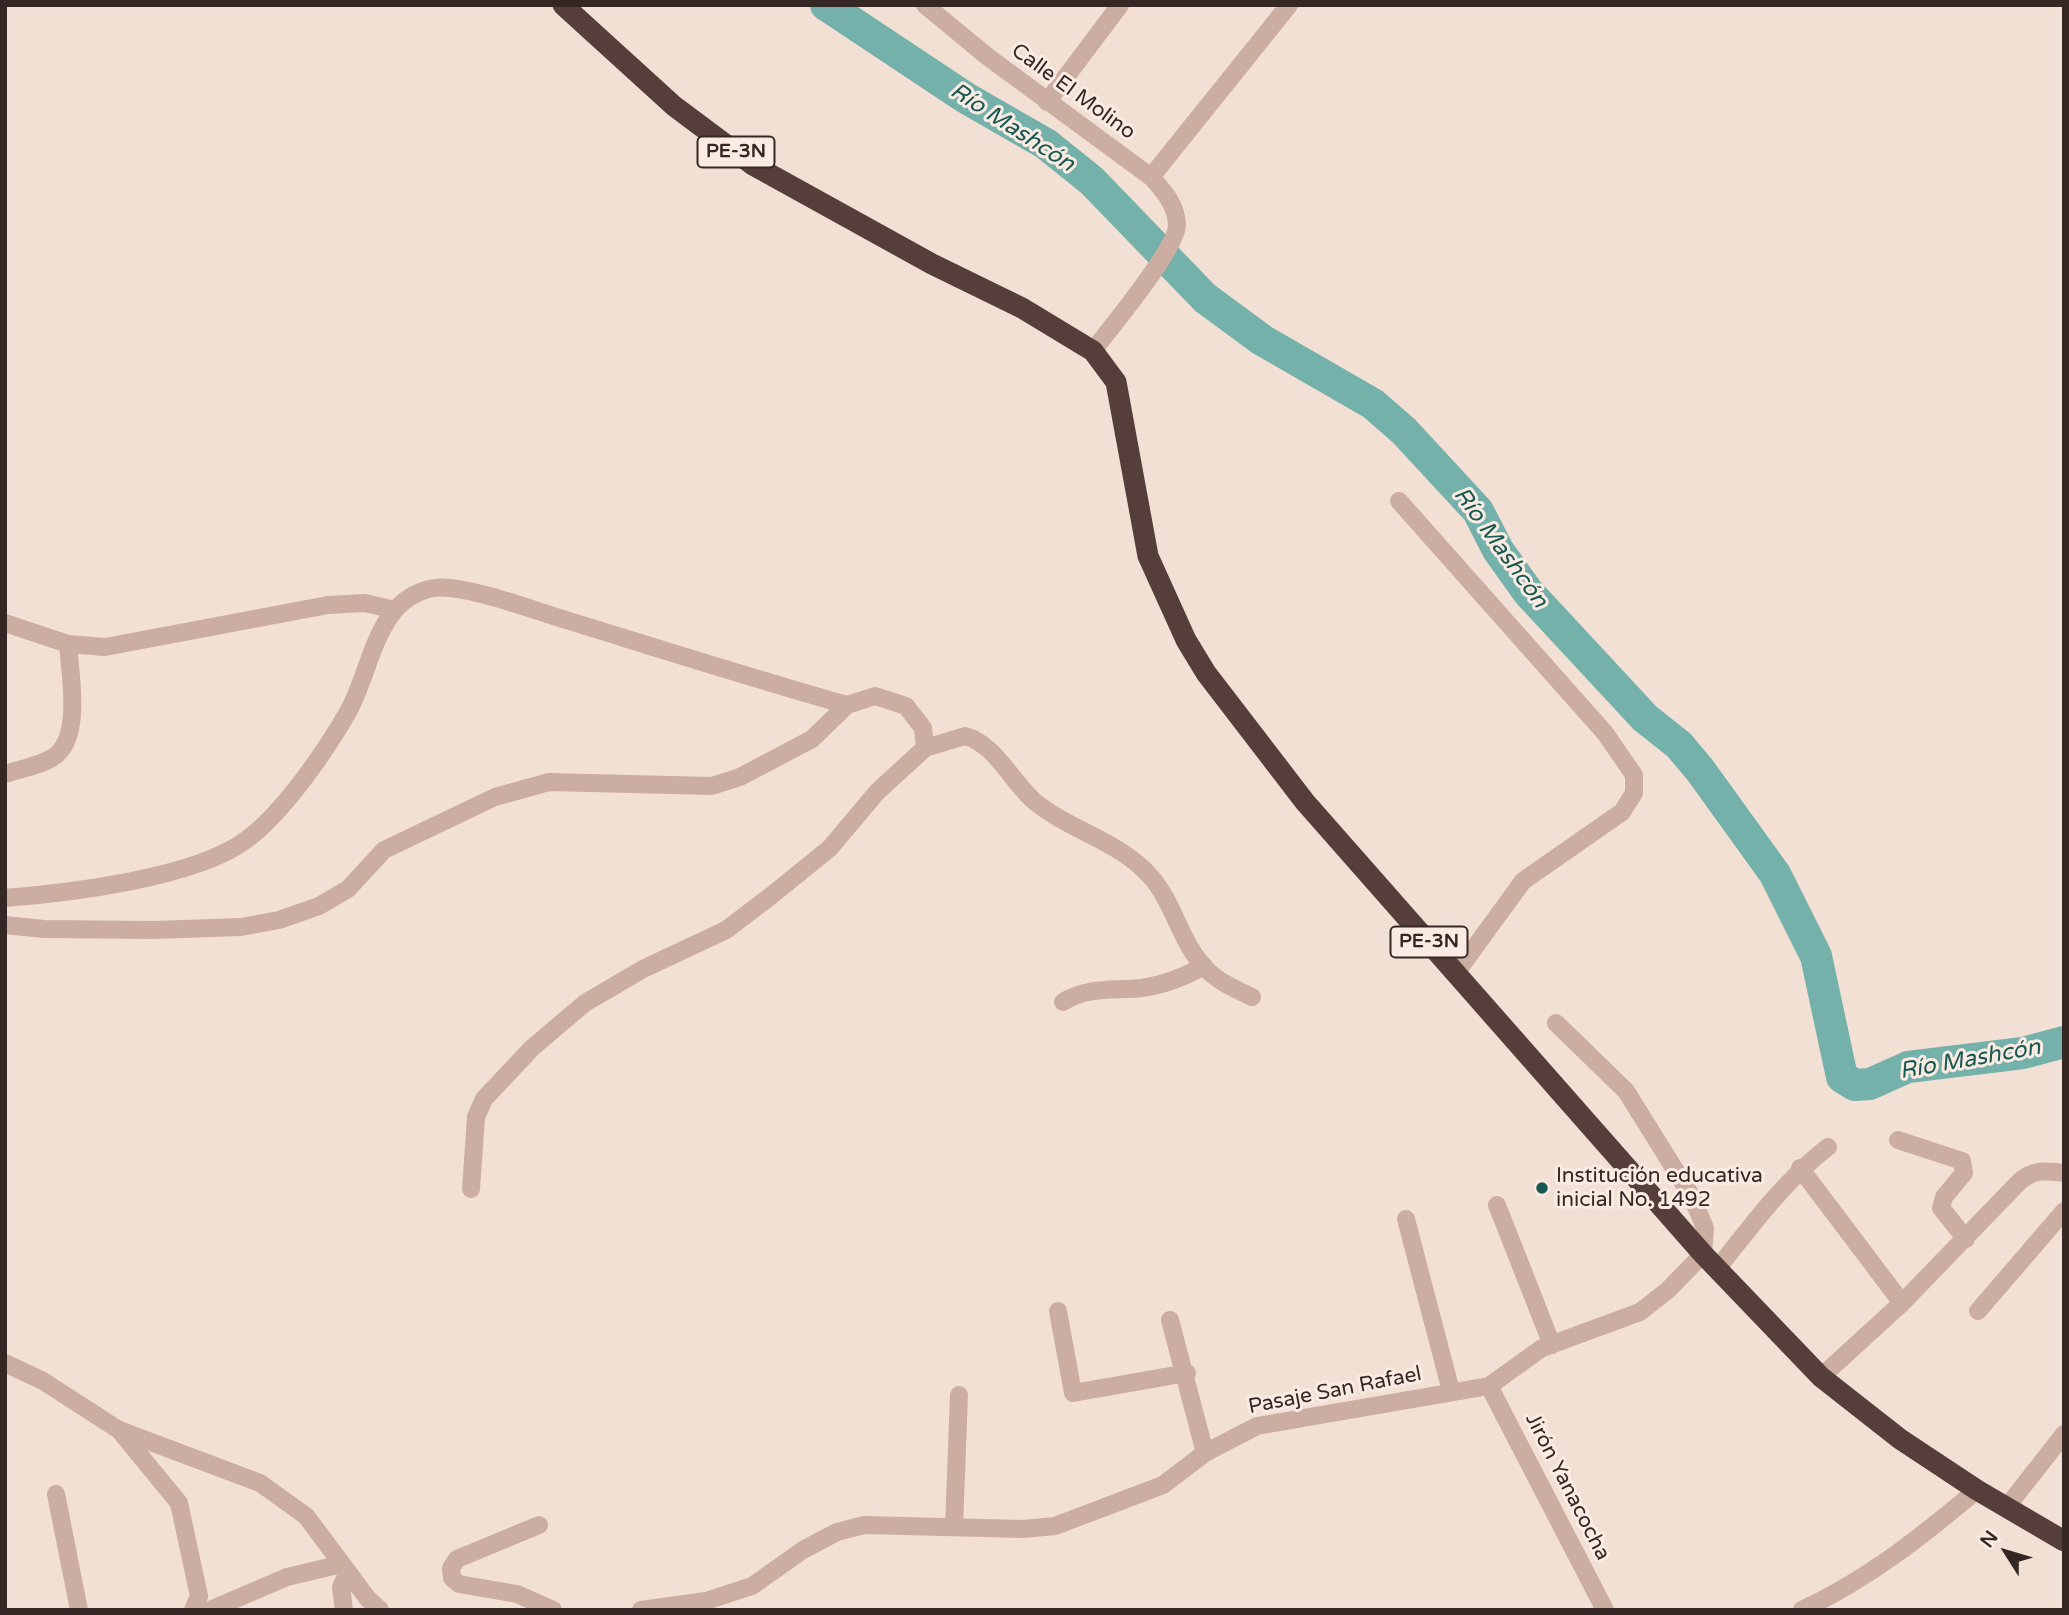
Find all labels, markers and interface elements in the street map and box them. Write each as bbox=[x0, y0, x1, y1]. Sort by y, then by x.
street label: Calle El Molino bbox=[1006, 39, 1140, 145]
water label: Río Mashcón bbox=[945, 78, 1079, 178]
road number: PE-3N bbox=[698, 136, 774, 168]
water label: Río Mashcón bbox=[1447, 482, 1553, 614]
road number: PE-3N bbox=[1390, 926, 1468, 958]
water label: Río Mashcón bbox=[1897, 1034, 2043, 1086]
place label: Institución educativa inicial No. 1492 bbox=[1556, 1163, 1763, 1213]
marker: Institución educativa inicial No. 1492 bbox=[1534, 1180, 1550, 1196]
street label: Pasaje San Rafael bbox=[1246, 1362, 1424, 1420]
street label: Jirón Yanacocha bbox=[1519, 1409, 1615, 1565]
north arrow bbox=[1971, 1517, 2041, 1587]
text: N bbox=[1976, 1527, 2003, 1552]

